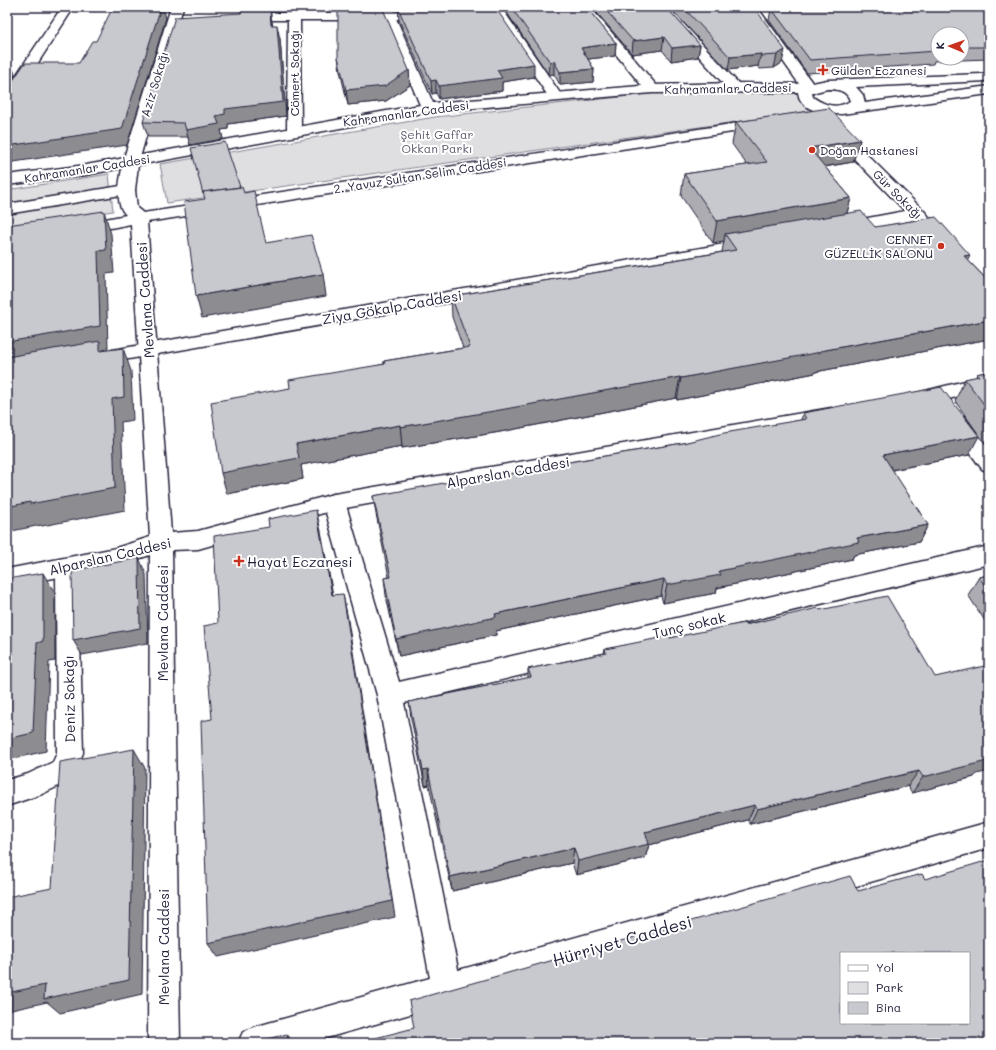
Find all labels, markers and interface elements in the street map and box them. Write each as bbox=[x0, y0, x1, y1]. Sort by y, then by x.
north arrow bbox=[930, 26, 970, 66]
street label: Cömert Sokağı bbox=[286, 30, 302, 116]
text: K bbox=[932, 42, 947, 50]
street label: Aziz Sokağı bbox=[136, 49, 172, 119]
place label: Gülden Eczanesi bbox=[831, 62, 927, 78]
marker: Gülden Eczanesi bbox=[818, 65, 828, 75]
street label: Kahramanlar Caddesi bbox=[664, 79, 792, 97]
street label: Kahramanlar Caddesi bbox=[342, 96, 470, 130]
park label: Şehit Gaffar Okkan Parkı bbox=[401, 126, 473, 156]
place label: Doğan Hastanesi bbox=[820, 142, 919, 158]
marker: Doğan Hastanesi bbox=[807, 145, 817, 155]
street label: Kahramanlar Caddesi bbox=[23, 150, 151, 186]
street label: 2. Yavuz Sultan Selim Caddesi bbox=[332, 153, 508, 197]
street label: Gür Sokağı bbox=[870, 166, 926, 222]
place label: CENNET GÜZELLİK SALONU bbox=[824, 231, 933, 261]
street label: Mevlana Caddesi bbox=[131, 241, 159, 359]
marker: CENNET GÜZELLİK SALONU bbox=[936, 241, 946, 251]
street label: Ziya Gökalp Caddesi bbox=[320, 285, 464, 329]
street label: Alparslan Caddesi bbox=[445, 452, 571, 492]
street label: Alparslan Caddesi bbox=[47, 533, 173, 579]
place label: Hayat Eczanesi bbox=[247, 552, 353, 571]
marker: Hayat Eczanesi bbox=[234, 556, 244, 566]
street label: Mevlana Caddesi bbox=[153, 565, 172, 681]
street label: Tunç sokak bbox=[651, 607, 727, 643]
street label: Deniz Sokağı bbox=[59, 655, 79, 743]
street label: Mevlana Caddesi bbox=[154, 889, 173, 1005]
street label: Hürriyet Caddesi bbox=[550, 910, 694, 970]
legend bbox=[840, 952, 970, 1024]
text: Yol bbox=[876, 959, 894, 975]
text: Park bbox=[876, 979, 903, 995]
text: Bina bbox=[876, 999, 901, 1015]

